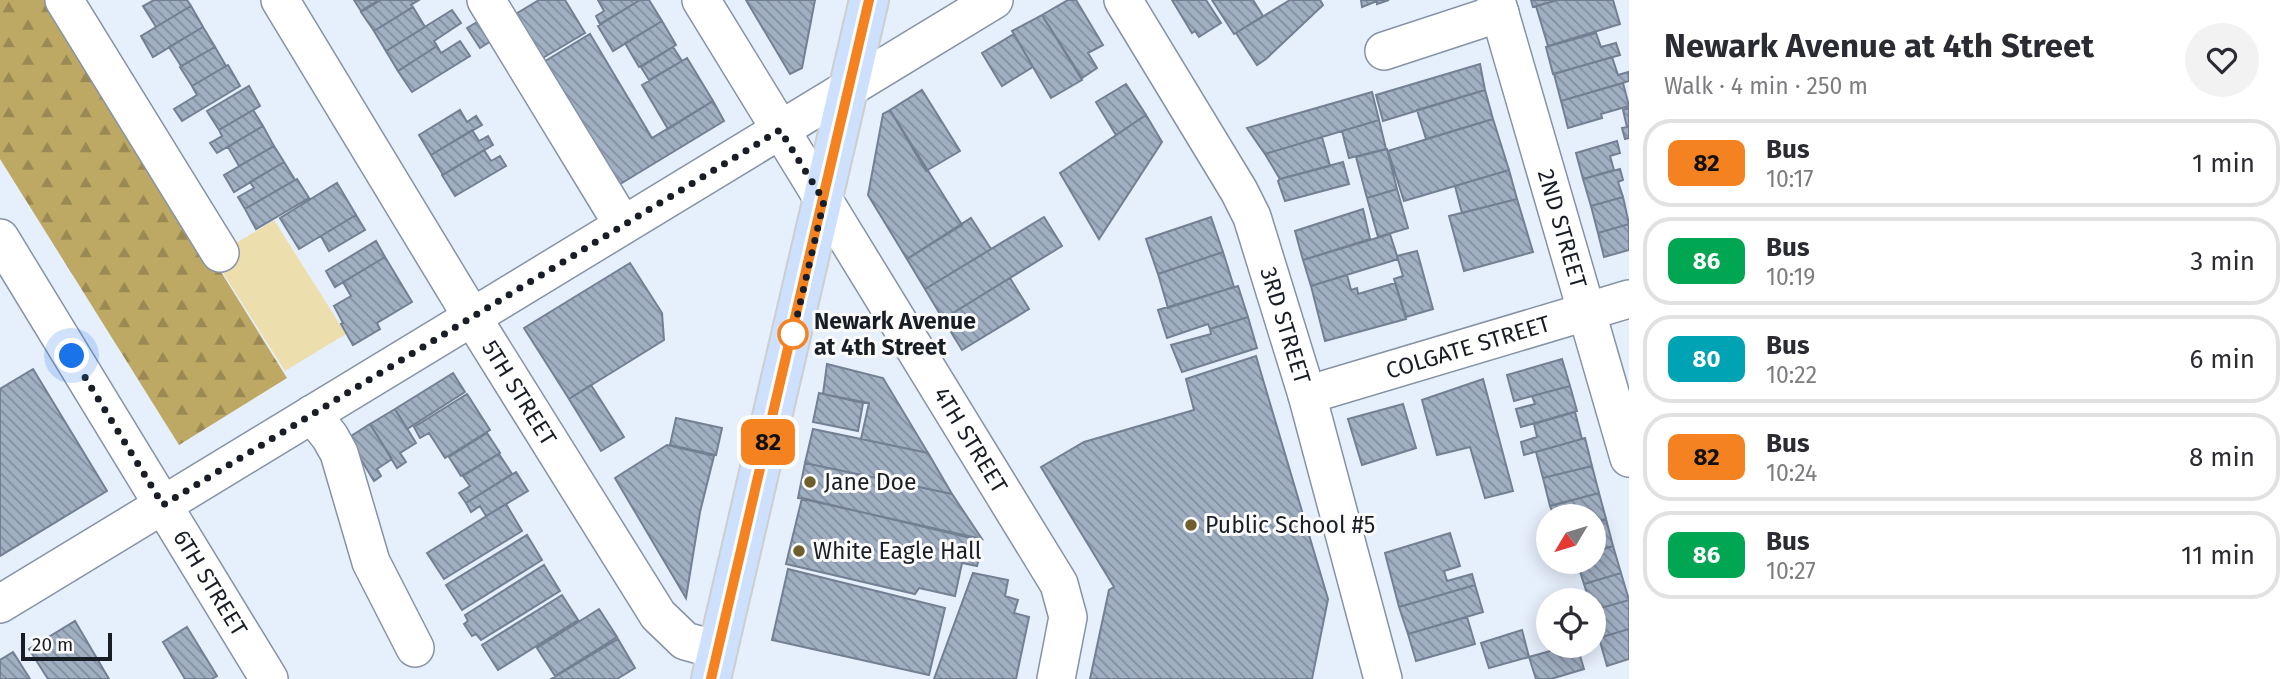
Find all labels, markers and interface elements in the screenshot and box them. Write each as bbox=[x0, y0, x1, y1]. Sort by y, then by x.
button: heart bbox=[2185, 23, 2259, 97]
text: Newark Avenue at 4th Street bbox=[1664, 26, 2094, 66]
text: Walk · 4 min · 250 m bbox=[1664, 72, 1868, 100]
text: Bus bbox=[1766, 134, 1809, 165]
text: 1 min bbox=[2192, 148, 2255, 179]
text: 82 bbox=[1693, 149, 1720, 177]
text: 10:17 bbox=[1766, 165, 1814, 193]
street label: 2ND STREET bbox=[1532, 166, 1593, 291]
text: Bus bbox=[1766, 232, 1809, 263]
text: 3 min bbox=[2190, 246, 2255, 277]
text: 86 bbox=[1693, 247, 1720, 275]
text: 10:19 bbox=[1766, 263, 1815, 291]
street label: 3RD STREET bbox=[1254, 264, 1317, 387]
place label: Newark Avenue at 4th Street bbox=[814, 307, 976, 361]
street label: COLGATE STREET bbox=[1383, 309, 1554, 385]
marker: Newark Avenue at 4th Street bbox=[778, 319, 808, 349]
text: Bus bbox=[1766, 330, 1809, 361]
street label: 5TH STREET bbox=[476, 335, 563, 451]
your location bbox=[54, 338, 89, 373]
text: 6 min bbox=[2189, 344, 2255, 375]
text: 80 bbox=[1693, 345, 1720, 373]
text: 10:22 bbox=[1766, 361, 1817, 389]
street label: 4TH STREET bbox=[928, 382, 1014, 498]
line badge: 82 bbox=[736, 419, 800, 465]
text: 82 bbox=[755, 428, 781, 456]
text: Bus bbox=[1766, 428, 1809, 459]
text: 8 min bbox=[2189, 442, 2255, 473]
text: 82 bbox=[1693, 443, 1720, 471]
text: 10:24 bbox=[1766, 459, 1817, 487]
place label: Jane Doe bbox=[824, 468, 916, 496]
marker: Jane Doe bbox=[802, 474, 818, 490]
north arrow bbox=[1536, 504, 1606, 574]
map controls bbox=[1536, 504, 1606, 658]
place label: Public School #5 bbox=[1205, 511, 1375, 539]
marker: Public School #5 bbox=[1183, 517, 1199, 533]
street label: 6TH STREET bbox=[167, 525, 253, 641]
text: Bus bbox=[1766, 526, 1809, 557]
place label: White Eagle Hall bbox=[813, 537, 982, 565]
text: 11 min bbox=[2181, 540, 2255, 571]
text: 86 bbox=[1693, 541, 1720, 569]
marker: White Eagle Hall bbox=[791, 543, 807, 559]
text: 10:27 bbox=[1766, 557, 1816, 585]
button: locate bbox=[1536, 588, 1606, 658]
scale bar bbox=[21, 630, 112, 662]
text: 20 m bbox=[32, 633, 73, 656]

